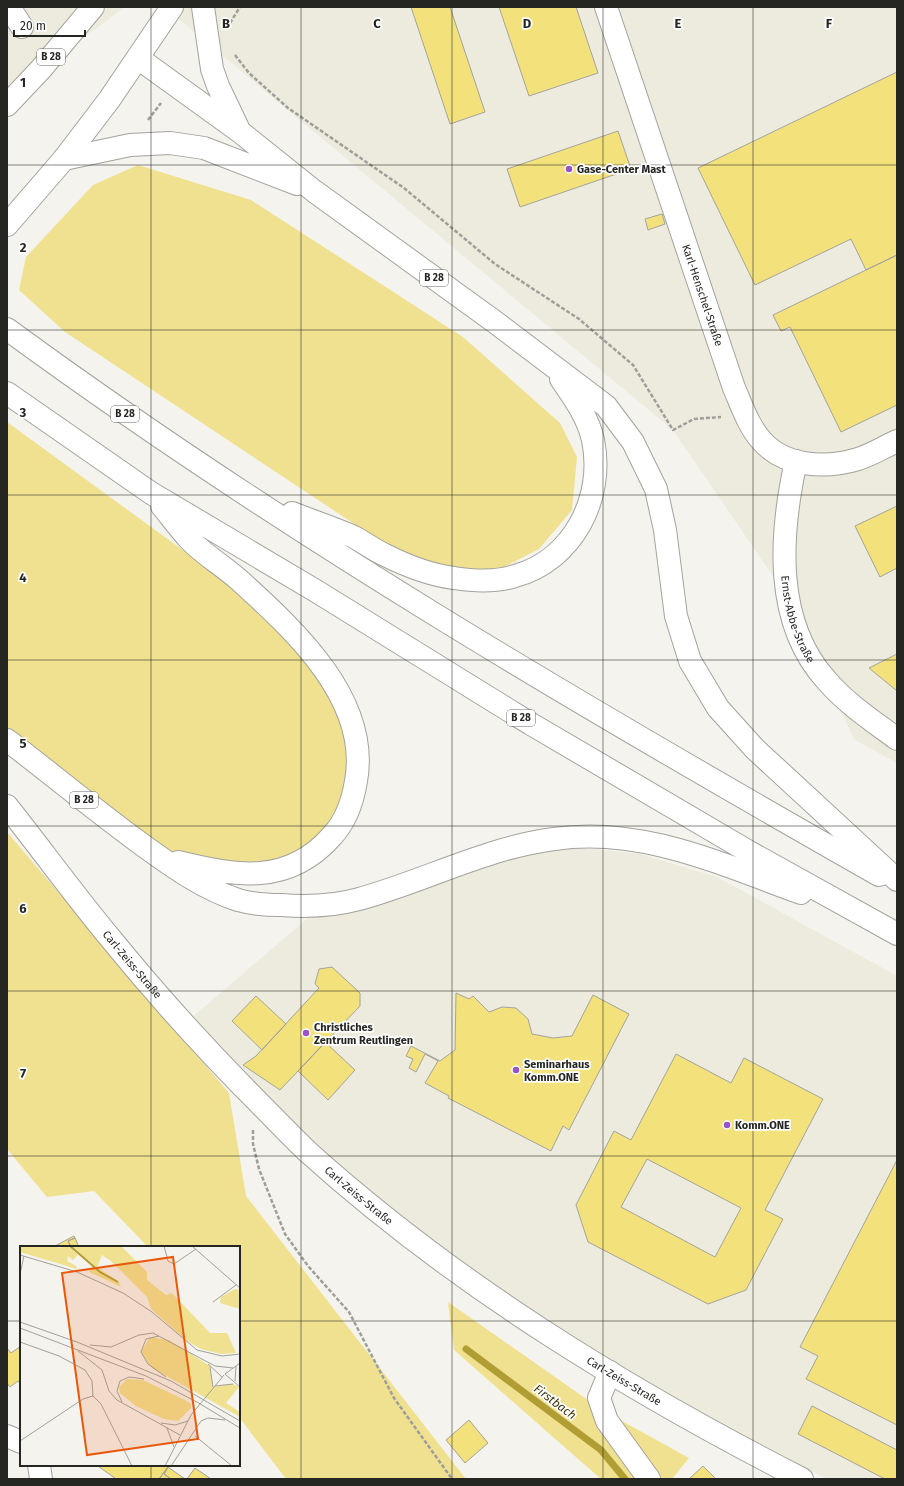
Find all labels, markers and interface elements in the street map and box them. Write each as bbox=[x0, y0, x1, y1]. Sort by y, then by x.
scale bar bbox=[14, 12, 85, 38]
text: B bbox=[222, 16, 230, 31]
text: C bbox=[373, 16, 381, 31]
text: D bbox=[523, 16, 532, 31]
text: E bbox=[675, 16, 682, 31]
text: F bbox=[826, 16, 833, 31]
text: 20 m bbox=[20, 19, 46, 33]
road number: B 28 bbox=[37, 49, 65, 65]
text: 1 bbox=[20, 75, 26, 90]
place label: Gase-Center Mast bbox=[577, 163, 666, 176]
marker: Gase-Center Mast bbox=[564, 164, 574, 174]
text: 2 bbox=[20, 240, 27, 255]
street label: Karl-Henschel-Straße bbox=[680, 243, 726, 348]
road number: B 28 bbox=[420, 270, 448, 286]
text: 3 bbox=[19, 405, 27, 420]
road number: B 28 bbox=[111, 406, 139, 422]
text: 4 bbox=[19, 570, 27, 585]
street label: Ernst-Abbe-Straße bbox=[779, 575, 818, 665]
road number: B 28 bbox=[507, 710, 535, 726]
text: 5 bbox=[20, 736, 27, 751]
road number: B 28 bbox=[70, 792, 98, 808]
text: 6 bbox=[19, 901, 27, 916]
street label: Carl-Zeiss-Straße bbox=[100, 928, 165, 1001]
place label: Christliches Zentrum Reutlingen bbox=[314, 1021, 413, 1047]
marker: Christliches Zentrum Reutlingen bbox=[301, 1028, 311, 1038]
place label: Seminarhaus Komm.ONE bbox=[524, 1058, 590, 1084]
marker: Seminarhaus Komm.ONE bbox=[511, 1065, 521, 1075]
text: 7 bbox=[20, 1066, 26, 1081]
place label: Komm.ONE bbox=[735, 1119, 790, 1132]
marker: Komm.ONE bbox=[722, 1120, 732, 1130]
street label: Carl-Zeiss-Straße bbox=[322, 1163, 395, 1227]
inset map bbox=[20, 1246, 240, 1466]
street label: Carl-Zeiss-Straße bbox=[584, 1354, 664, 1408]
water label: Firstbach bbox=[531, 1382, 579, 1422]

